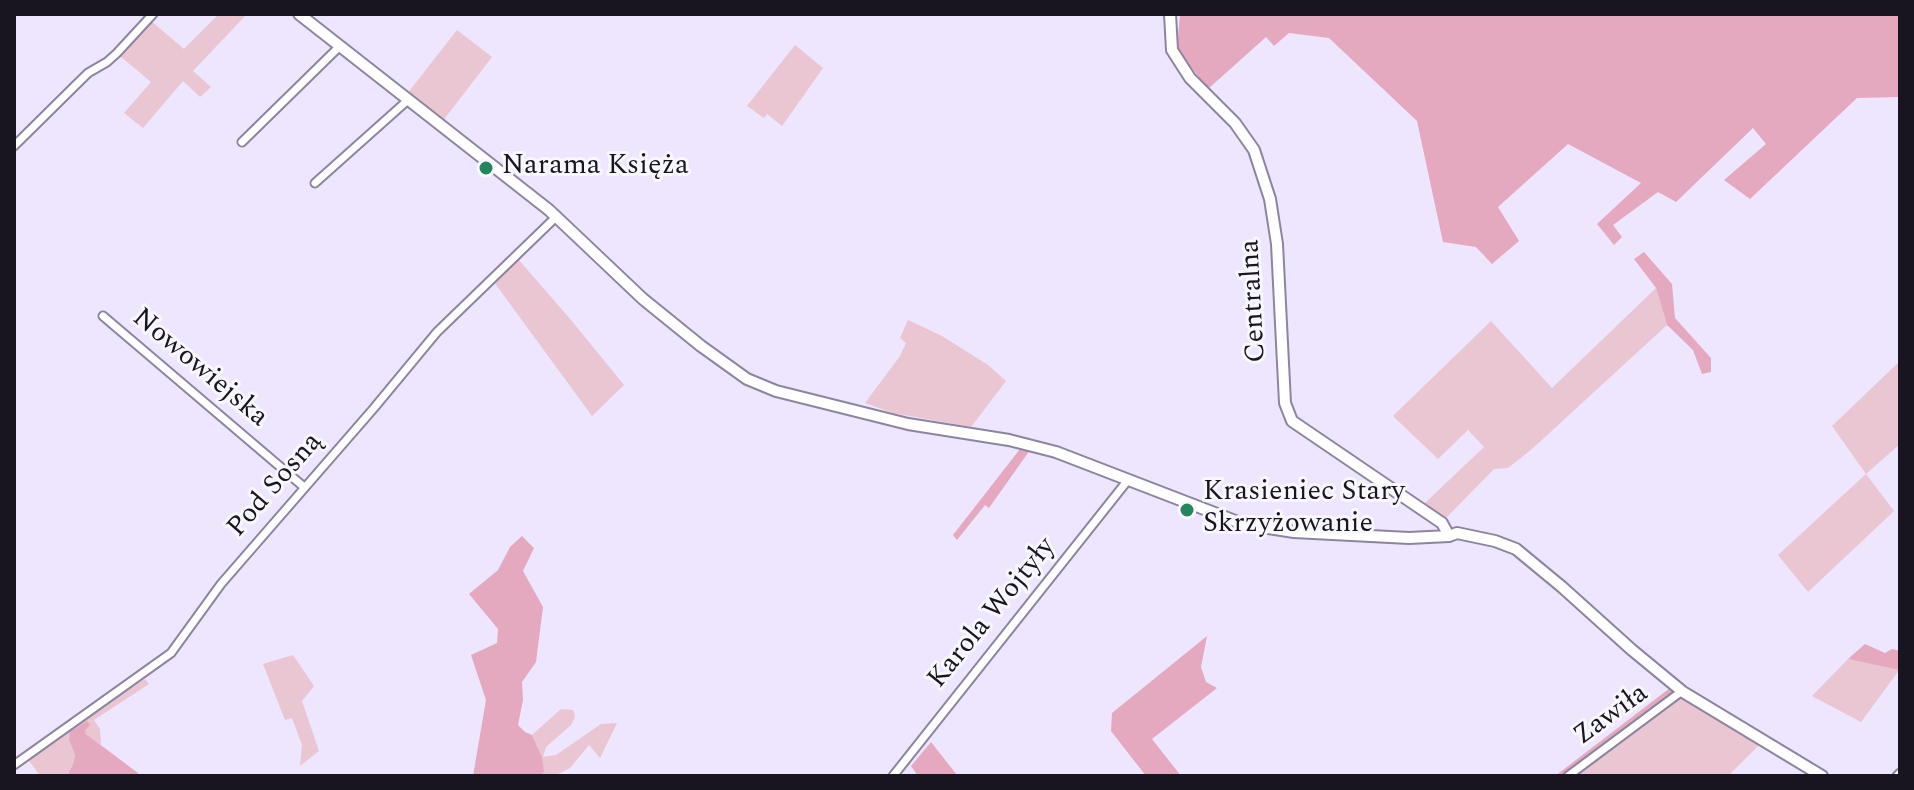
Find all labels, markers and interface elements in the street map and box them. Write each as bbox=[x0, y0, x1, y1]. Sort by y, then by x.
place label: Narama Księża bbox=[502, 151, 689, 185]
marker: Narama Księża bbox=[477, 159, 495, 177]
street label: Centralna bbox=[1235, 239, 1275, 363]
street label: Nowowiejska bbox=[124, 302, 274, 436]
street label: Pod Sosną bbox=[221, 427, 331, 545]
place label: Krasieniec Stary Skrzyżowanie bbox=[1203, 477, 1405, 543]
marker: Krasieniec Stary Skrzyżowanie bbox=[1178, 501, 1196, 519]
street label: Karola Wojtyły bbox=[922, 532, 1064, 696]
street label: Zawiła bbox=[1568, 678, 1656, 754]

